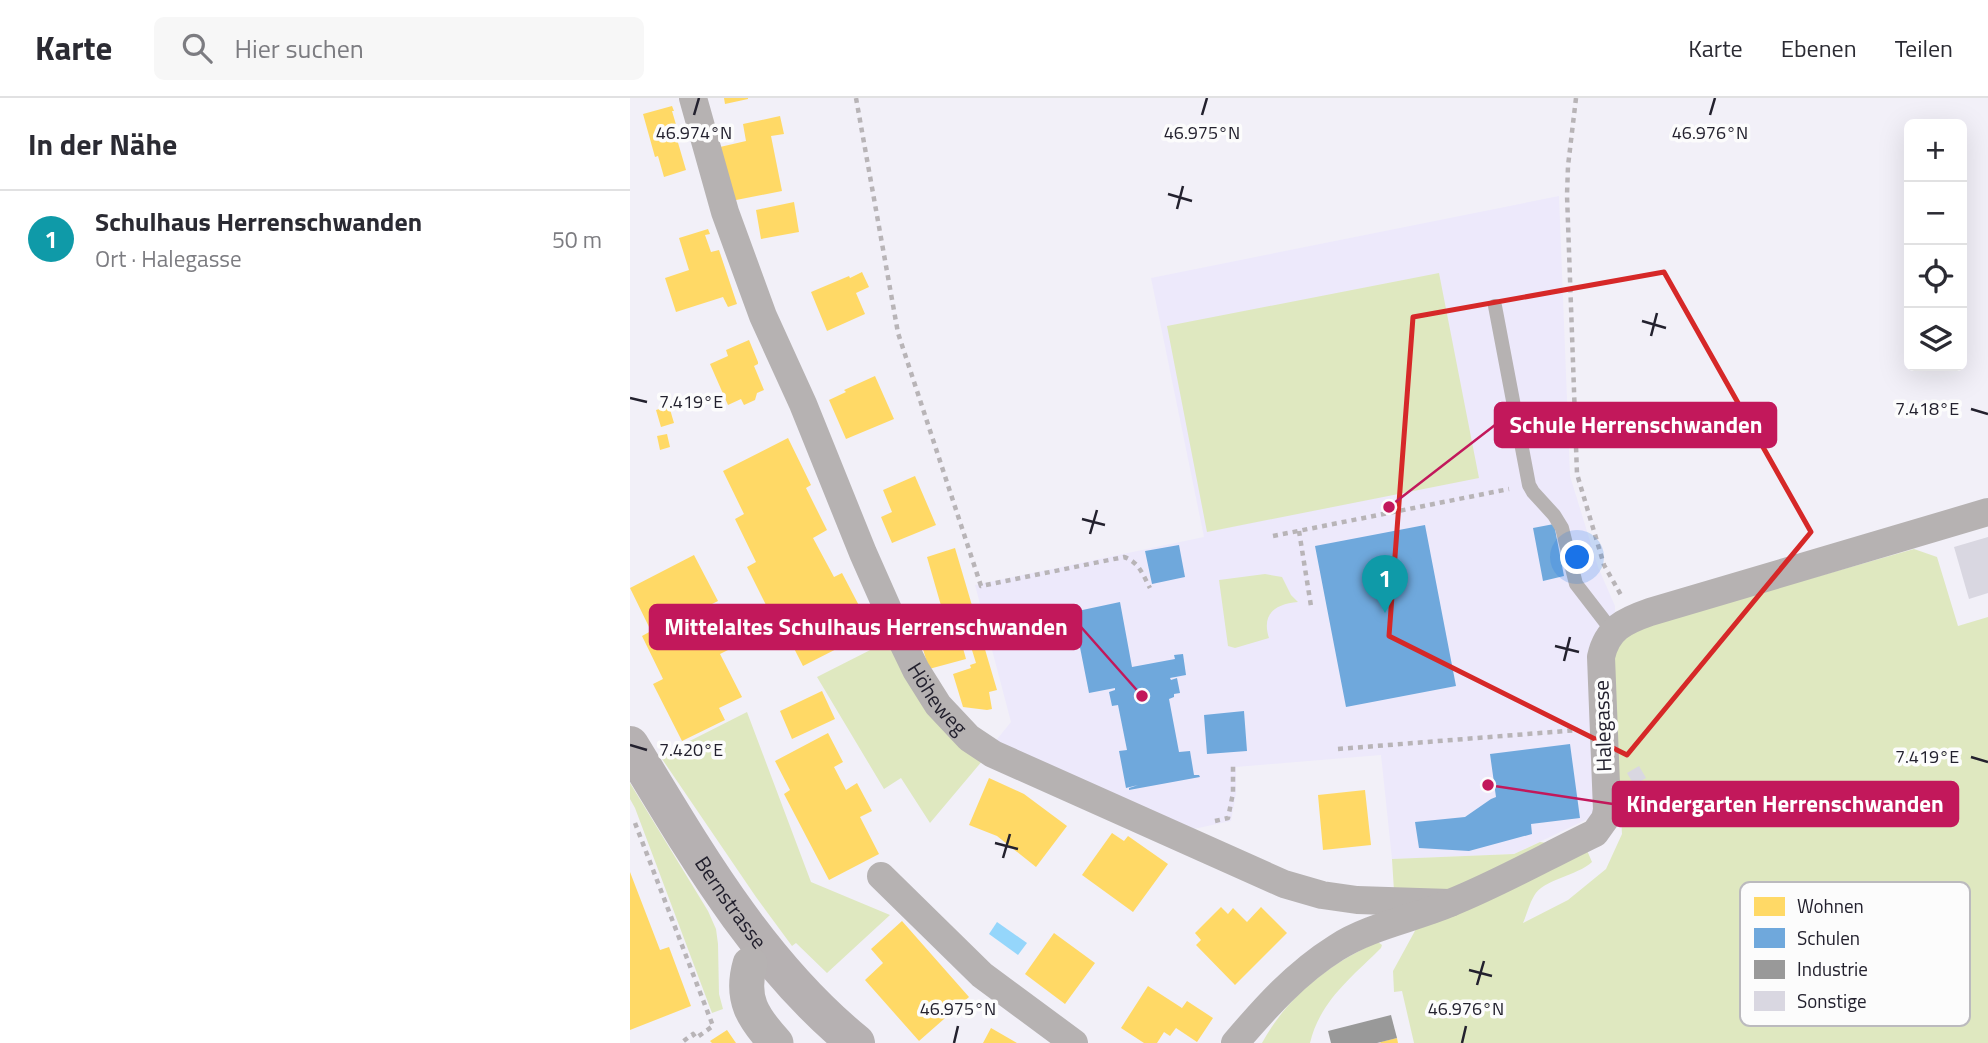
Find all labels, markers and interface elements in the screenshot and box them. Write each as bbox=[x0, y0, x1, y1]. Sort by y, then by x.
search box bbox=[154, 17, 644, 80]
text: Karte bbox=[35, 23, 112, 73]
icon: search bbox=[178, 29, 216, 67]
text: Hier suchen bbox=[234, 29, 364, 68]
text: Karte bbox=[1688, 30, 1743, 66]
text: Ebenen bbox=[1781, 30, 1857, 66]
text: Teilen bbox=[1895, 30, 1953, 66]
text: 46.974°N bbox=[656, 119, 732, 146]
text: 46.975°N bbox=[1164, 119, 1240, 146]
text: 46.976°N bbox=[1672, 119, 1748, 146]
map controls bbox=[1904, 119, 1967, 371]
button: + bbox=[1904, 119, 1967, 182]
text: In der Nähe bbox=[28, 121, 177, 167]
button: − bbox=[1904, 182, 1967, 245]
text: Schulhaus Herrenschwanden bbox=[95, 202, 422, 241]
text: 1 bbox=[45, 222, 57, 257]
text: 50 m bbox=[552, 222, 602, 257]
text: Ort · Halegasse bbox=[95, 241, 242, 276]
button: locate bbox=[1904, 245, 1967, 308]
button: layers bbox=[1904, 308, 1967, 371]
text: 7.419°E bbox=[659, 388, 723, 415]
text: 7.418°E bbox=[1895, 395, 1959, 422]
callout: Schule Herrenschwanden bbox=[1495, 403, 1776, 447]
text: Schule Herrenschwanden bbox=[1510, 407, 1762, 442]
your location bbox=[1560, 540, 1594, 574]
pin: 1 bbox=[1362, 555, 1408, 613]
callout: Mittelaltes Schulhaus Herrenschwanden bbox=[650, 605, 1081, 649]
text: Mittelaltes Schulhaus Herrenschwanden bbox=[664, 609, 1068, 644]
street label: Höheweg bbox=[900, 656, 976, 742]
street label: Halegasse bbox=[1584, 680, 1620, 772]
text: 7.420°E bbox=[659, 736, 723, 763]
text: 7.419°E bbox=[1895, 743, 1959, 770]
callout: Kindergarten Herrenschwanden bbox=[1613, 782, 1958, 826]
text: Kindergarten Herrenschwanden bbox=[1626, 786, 1944, 821]
street label: Bernstrasse bbox=[687, 849, 775, 955]
legend bbox=[1740, 882, 1970, 1026]
text: Wohnen bbox=[1797, 891, 1864, 920]
text: Schulen bbox=[1797, 923, 1860, 952]
text: Industrie bbox=[1797, 954, 1868, 983]
text: Sonstige bbox=[1797, 986, 1867, 1015]
text: 46.975°N bbox=[920, 995, 996, 1022]
text: 46.976°N bbox=[1428, 995, 1504, 1022]

